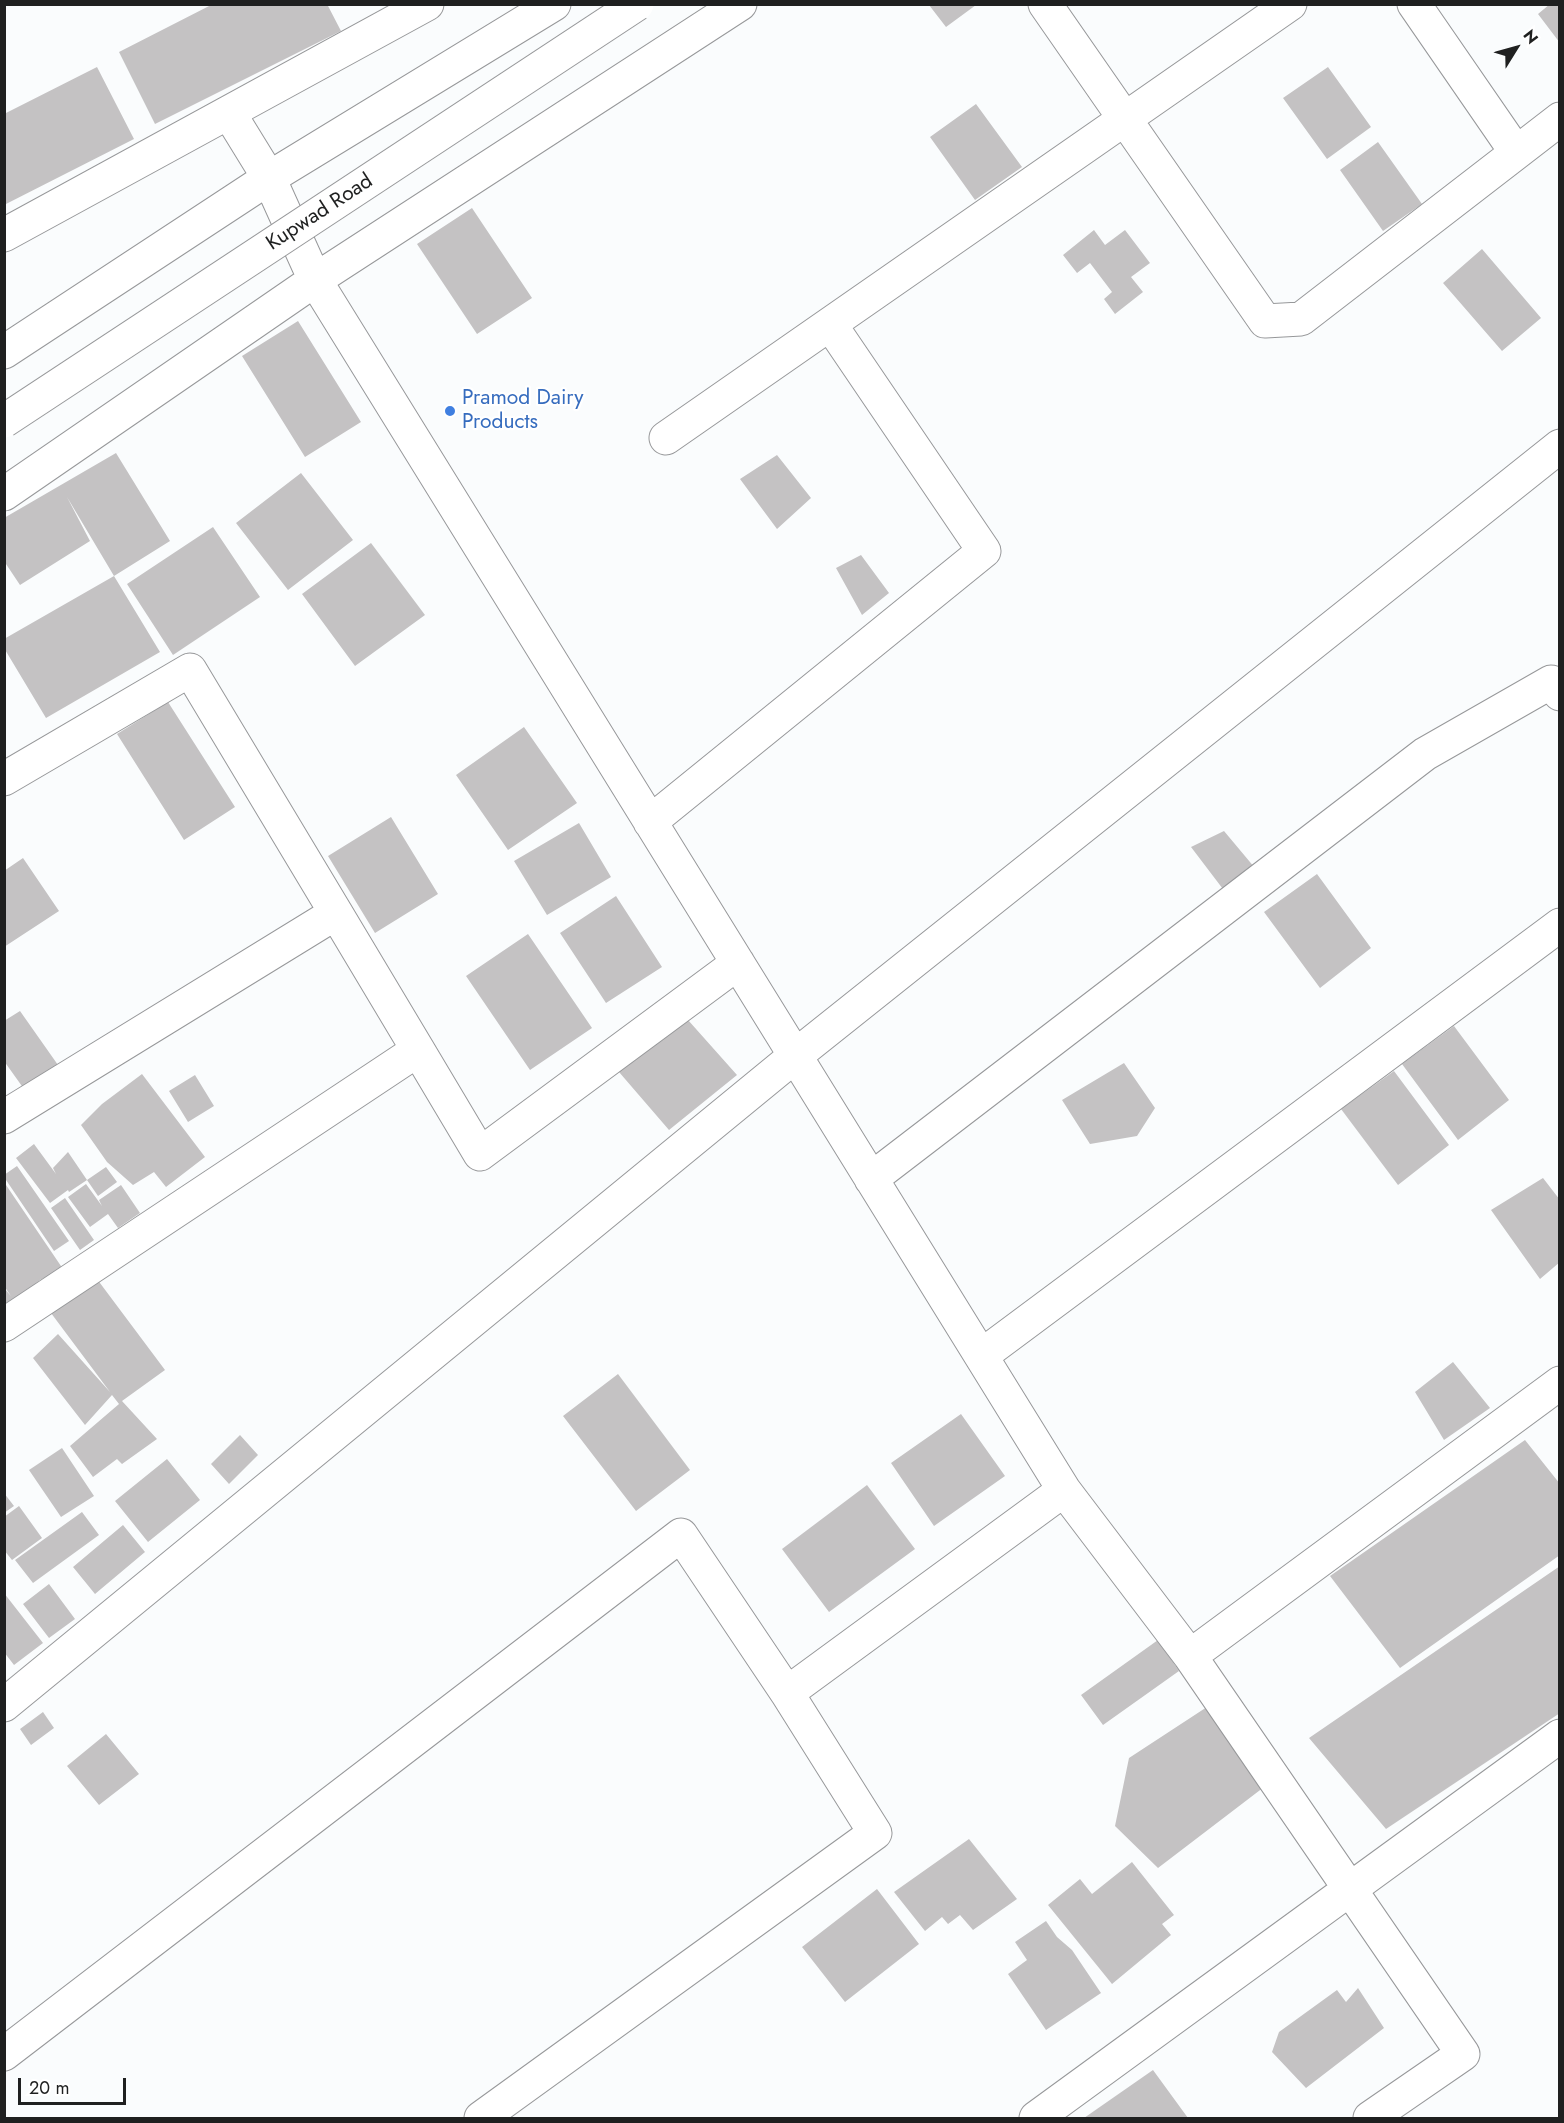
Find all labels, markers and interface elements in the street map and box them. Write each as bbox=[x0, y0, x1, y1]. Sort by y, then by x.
north arrow bbox=[1486, 18, 1546, 78]
text: N bbox=[1518, 25, 1544, 49]
street label: Kupwad Road bbox=[262, 169, 378, 257]
place label: Pramod Dairy Products bbox=[462, 386, 583, 436]
marker: Pramod Dairy Products bbox=[443, 404, 457, 418]
scale bar bbox=[21, 2066, 129, 2104]
text: 20 m bbox=[29, 2075, 69, 2101]

